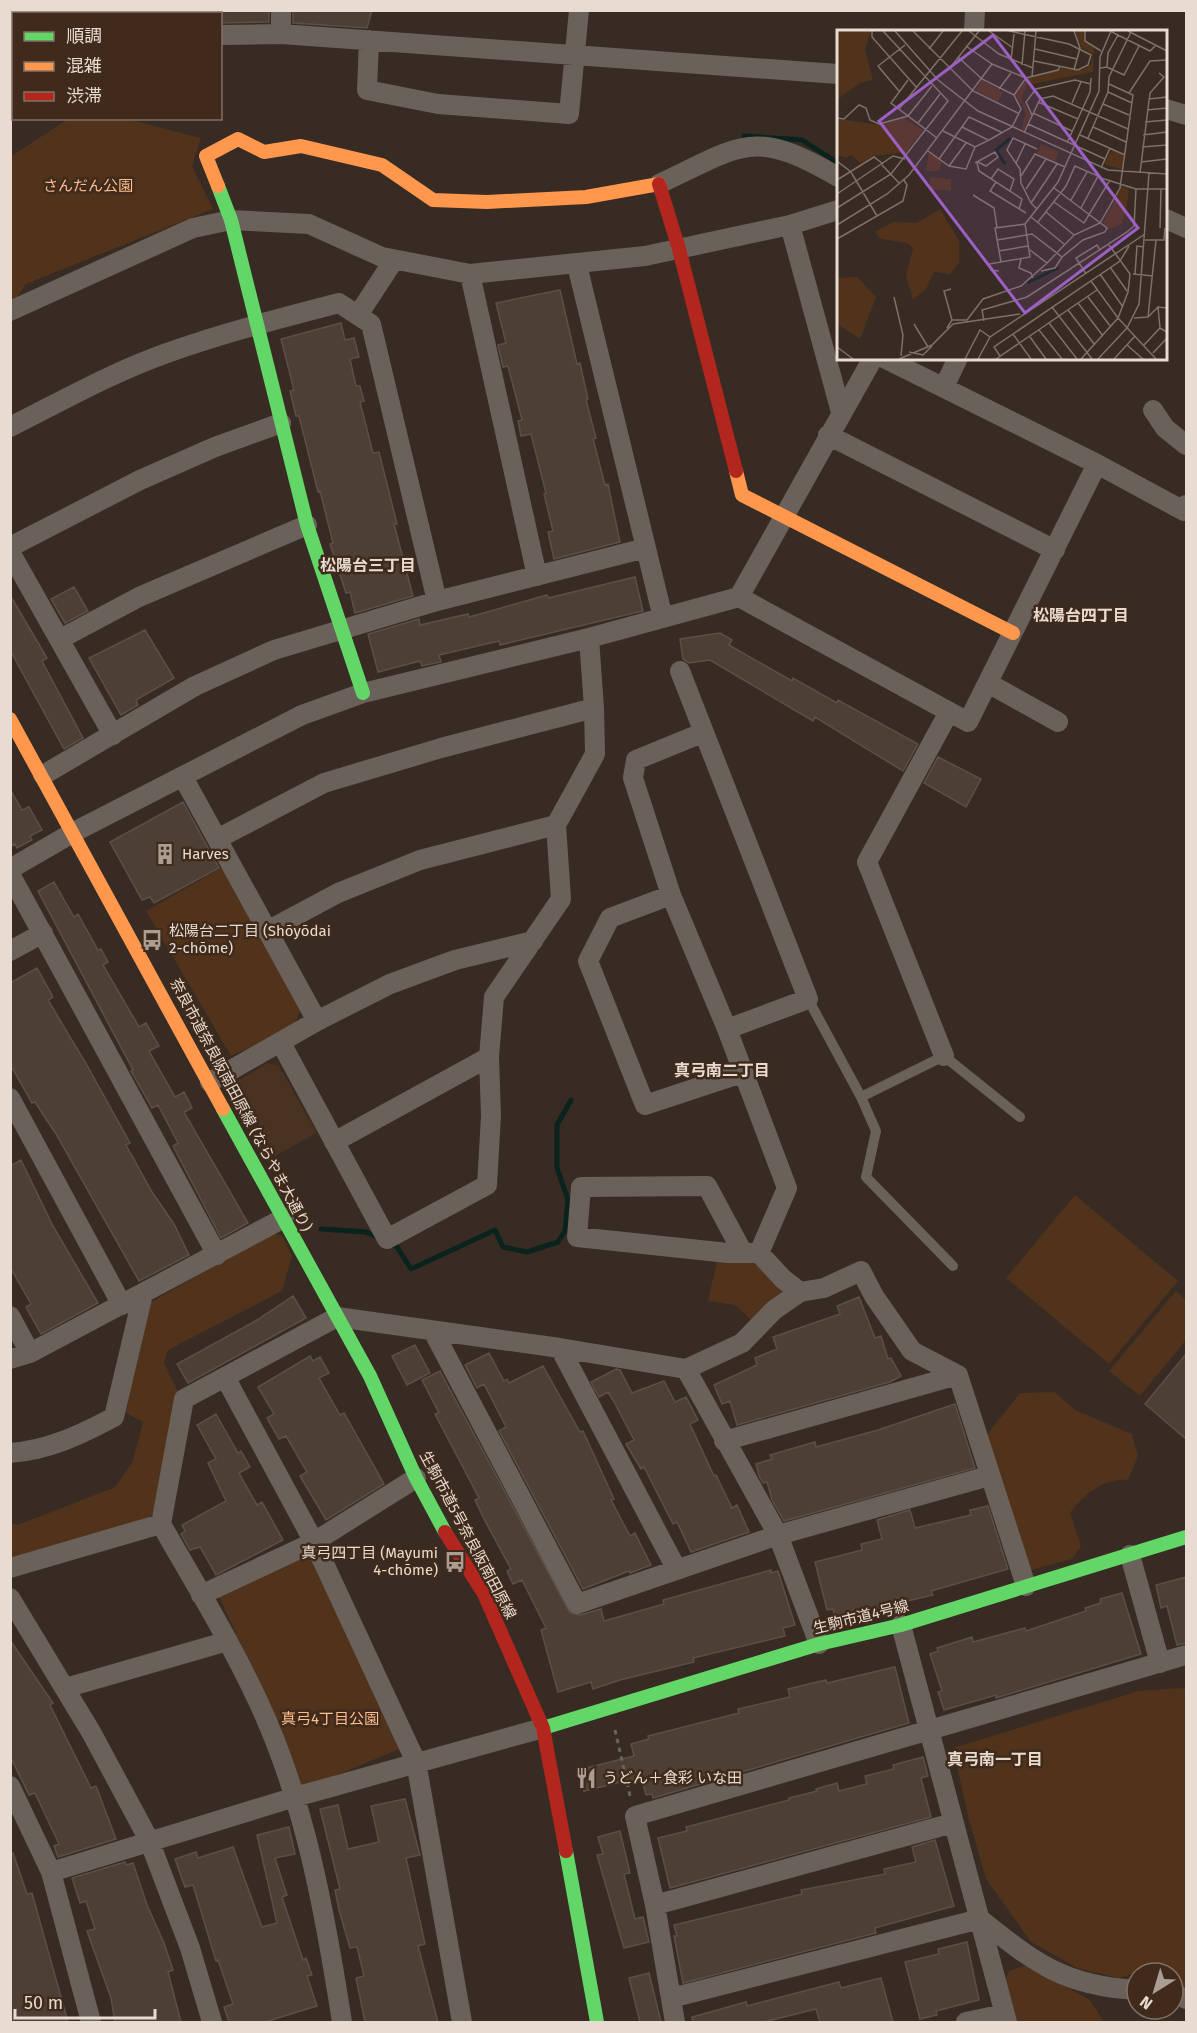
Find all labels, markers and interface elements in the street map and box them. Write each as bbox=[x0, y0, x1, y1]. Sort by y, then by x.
legend bbox=[12, 12, 222, 120]
text: 順調 bbox=[66, 25, 102, 47]
inset map bbox=[837, 30, 1167, 360]
text: 混雑 bbox=[66, 55, 102, 77]
text: 渋滞 bbox=[66, 85, 102, 107]
park label: さんだん公園 bbox=[43, 177, 133, 195]
district label: 松陽台三丁目 bbox=[320, 556, 416, 575]
district label: 松陽台四丁目 bbox=[1033, 606, 1129, 625]
building icon: Harves bbox=[153, 842, 177, 866]
place label: Harves bbox=[182, 845, 229, 863]
place label: 松陽台二丁目 (Shōyōdai 2-chōme) bbox=[169, 922, 331, 957]
bus stop icon: 松陽台二丁目 (Shōyōdai 2-chōme) bbox=[140, 928, 164, 952]
street label: 奈良市道奈良阪南田原線 (ならやま大通り) bbox=[166, 976, 316, 1235]
district label: 真弓南二丁目 bbox=[674, 1061, 770, 1080]
street label: 生駒市道5号奈良阪南田原線 bbox=[416, 1448, 520, 1622]
place label: 真弓四丁目 (Mayumi 4-chōme) bbox=[301, 1544, 438, 1579]
bus stop icon: 真弓四丁目 (Mayumi 4-chōme) bbox=[443, 1550, 467, 1574]
street label: 生駒市道4号線 bbox=[811, 1596, 911, 1638]
park label: 真弓4丁目公園 bbox=[281, 1710, 379, 1728]
district label: 真弓南一丁目 bbox=[947, 1750, 1043, 1769]
restaurant icon: うどん＋食彩 いな田 bbox=[574, 1766, 598, 1790]
place label: うどん＋食彩 いな田 bbox=[603, 1769, 742, 1787]
north arrow bbox=[1125, 1961, 1185, 2021]
scale bar bbox=[15, 1982, 154, 2020]
text: 50 m bbox=[24, 1992, 63, 2014]
text: N bbox=[1136, 1992, 1156, 2013]

